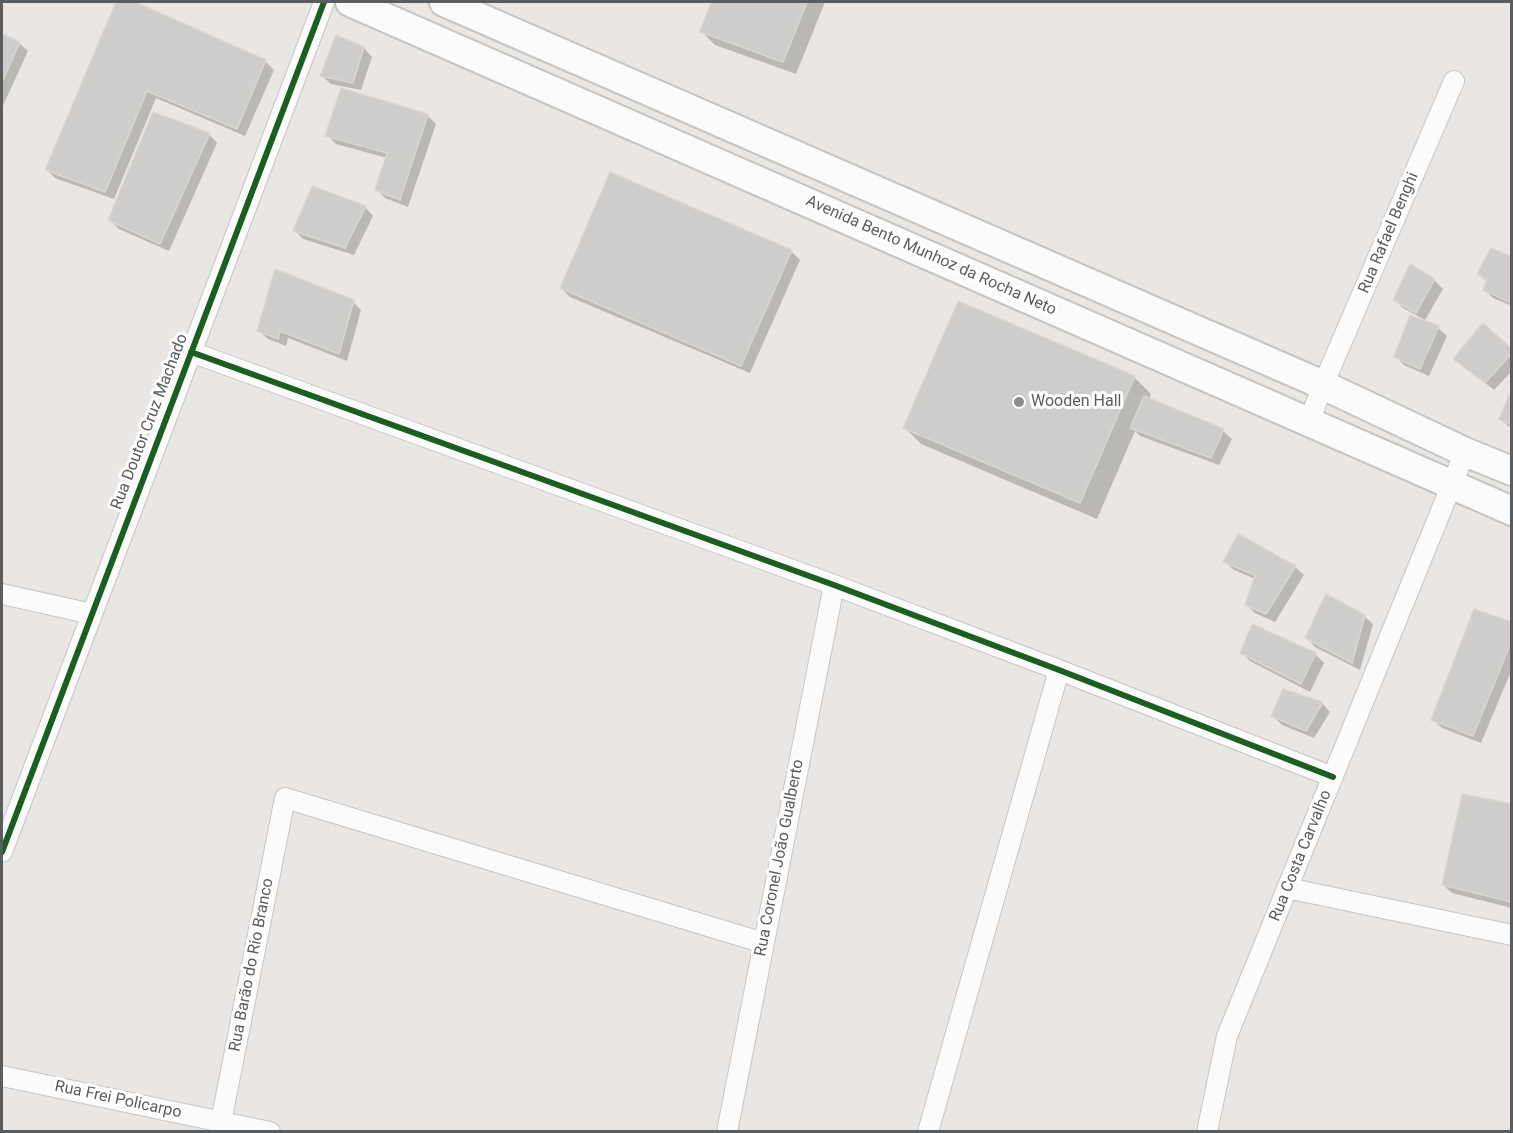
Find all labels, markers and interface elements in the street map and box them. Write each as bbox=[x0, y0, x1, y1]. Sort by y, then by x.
street label: Rua Rafael Benghi bbox=[1355, 170, 1423, 296]
street label: Avenida Bento Munhoz da Rocha Neto bbox=[803, 192, 1059, 320]
street label: Rua Doutor Cruz Machado bbox=[108, 331, 192, 513]
place label: Wooden Hall bbox=[1031, 392, 1121, 412]
marker: Wooden Hall bbox=[1012, 395, 1026, 409]
street label: Rua Coronel João Gualberto bbox=[751, 758, 809, 958]
street label: Rua Costa Carvalho bbox=[1266, 788, 1336, 924]
street label: Rua Barão do Rio Branco bbox=[226, 877, 278, 1053]
street label: Rua Frei Policarpo bbox=[53, 1077, 183, 1123]

